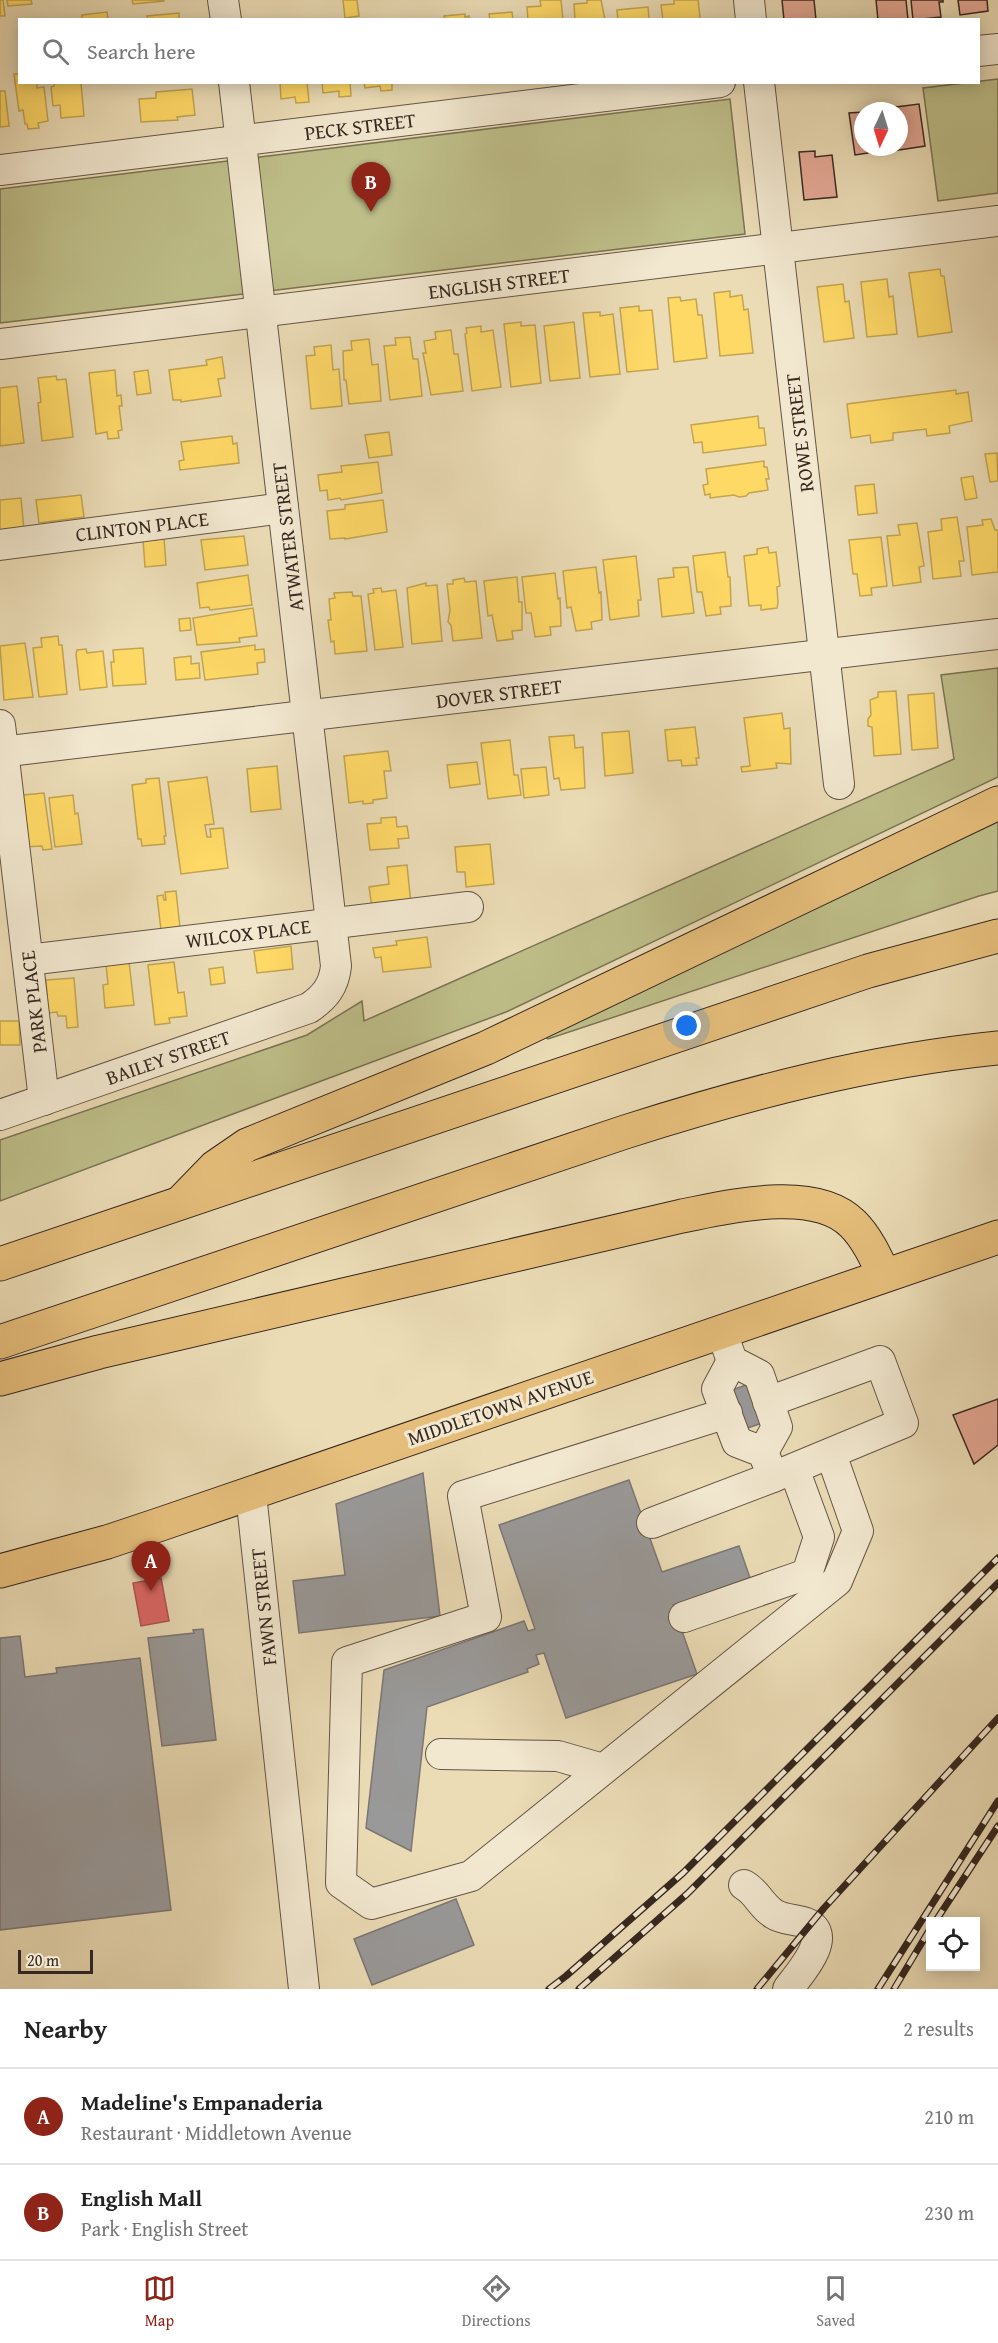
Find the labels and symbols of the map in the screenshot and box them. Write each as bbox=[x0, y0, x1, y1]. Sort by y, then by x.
north arrow bbox=[854, 102, 908, 156]
street label: PECK STREET bbox=[303, 105, 417, 147]
pin: B bbox=[352, 162, 391, 212]
street label: ENGLISH STREET bbox=[427, 260, 571, 306]
street label: ROWE STREET bbox=[777, 372, 821, 494]
street label: ATWATER STREET bbox=[263, 461, 311, 613]
street label: CLINTON PLACE bbox=[74, 503, 210, 549]
street label: DOVER STREET bbox=[434, 671, 564, 715]
street label: WILCOX PLACE bbox=[184, 911, 312, 955]
street label: PARK PLACE bbox=[12, 949, 54, 1055]
your location bbox=[672, 1011, 701, 1040]
street label: BAILEY STREET bbox=[102, 1022, 234, 1092]
street label: MIDDLETOWN AVENUE bbox=[403, 1362, 597, 1452]
pin: A bbox=[132, 1542, 170, 1591]
street label: FAWN STREET bbox=[242, 1547, 284, 1667]
scale bar bbox=[18, 1947, 93, 1974]

